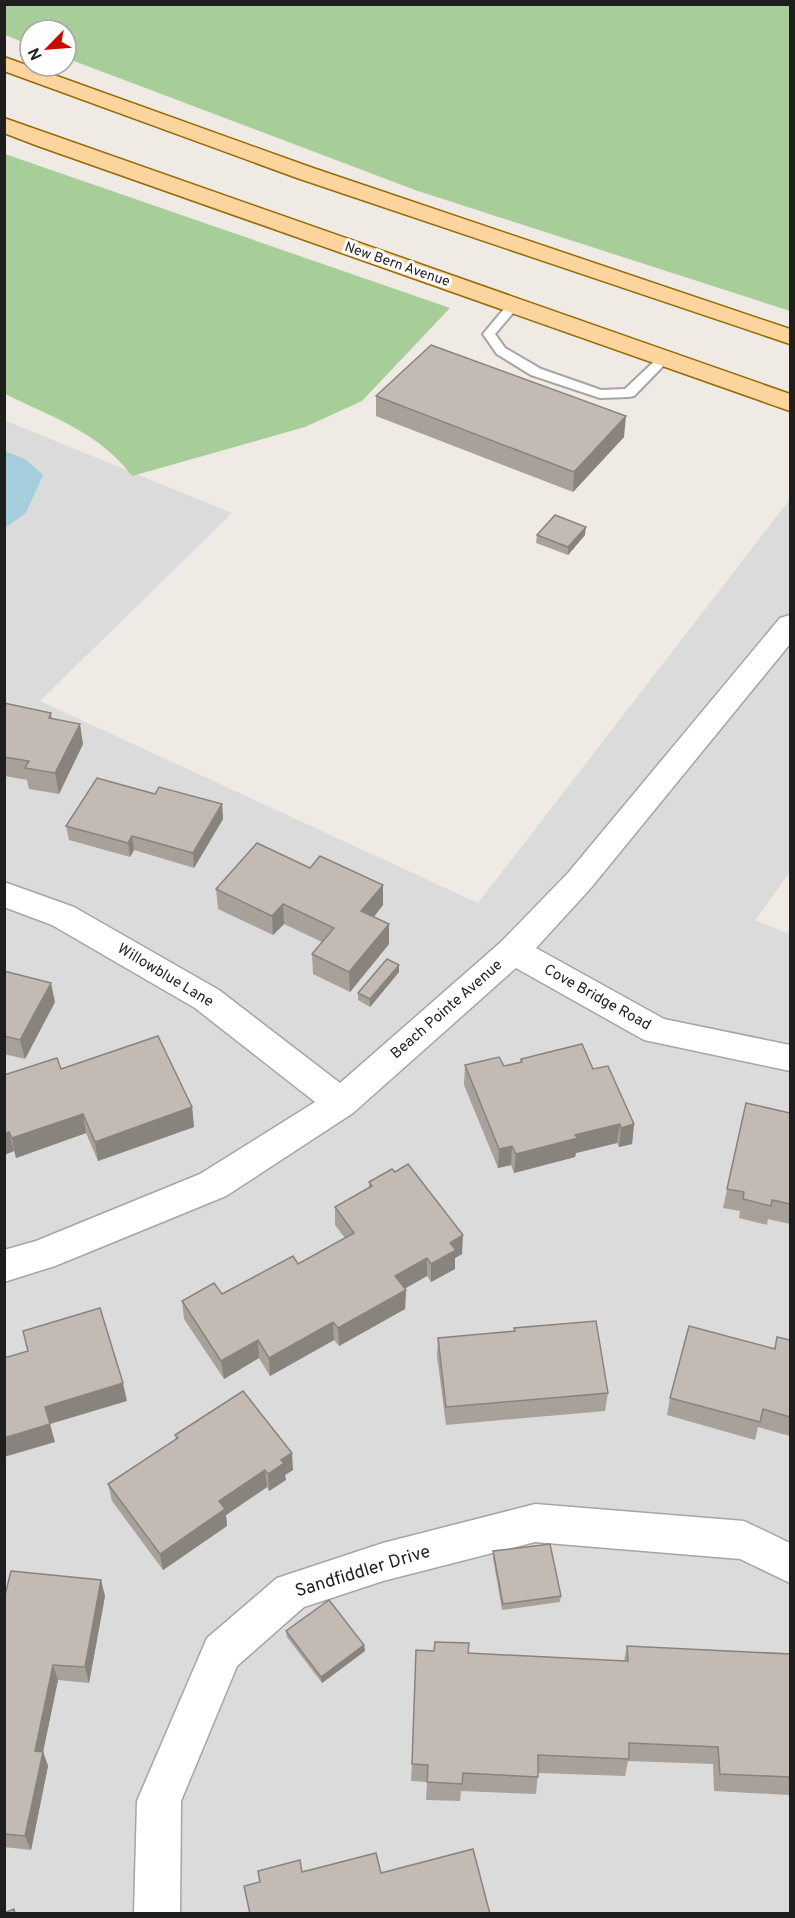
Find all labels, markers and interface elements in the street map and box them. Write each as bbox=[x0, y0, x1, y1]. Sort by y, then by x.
north arrow bbox=[18, 18, 78, 78]
text: N bbox=[25, 44, 48, 63]
street label: New Bern Avenue bbox=[342, 239, 452, 291]
street label: Willowblue Lane bbox=[113, 940, 217, 1012]
street label: Beach Pointe Avenue bbox=[387, 956, 507, 1064]
street label: Cove Bridge Road bbox=[540, 961, 654, 1035]
street label: Sandfiddler Drive bbox=[293, 1540, 433, 1604]

